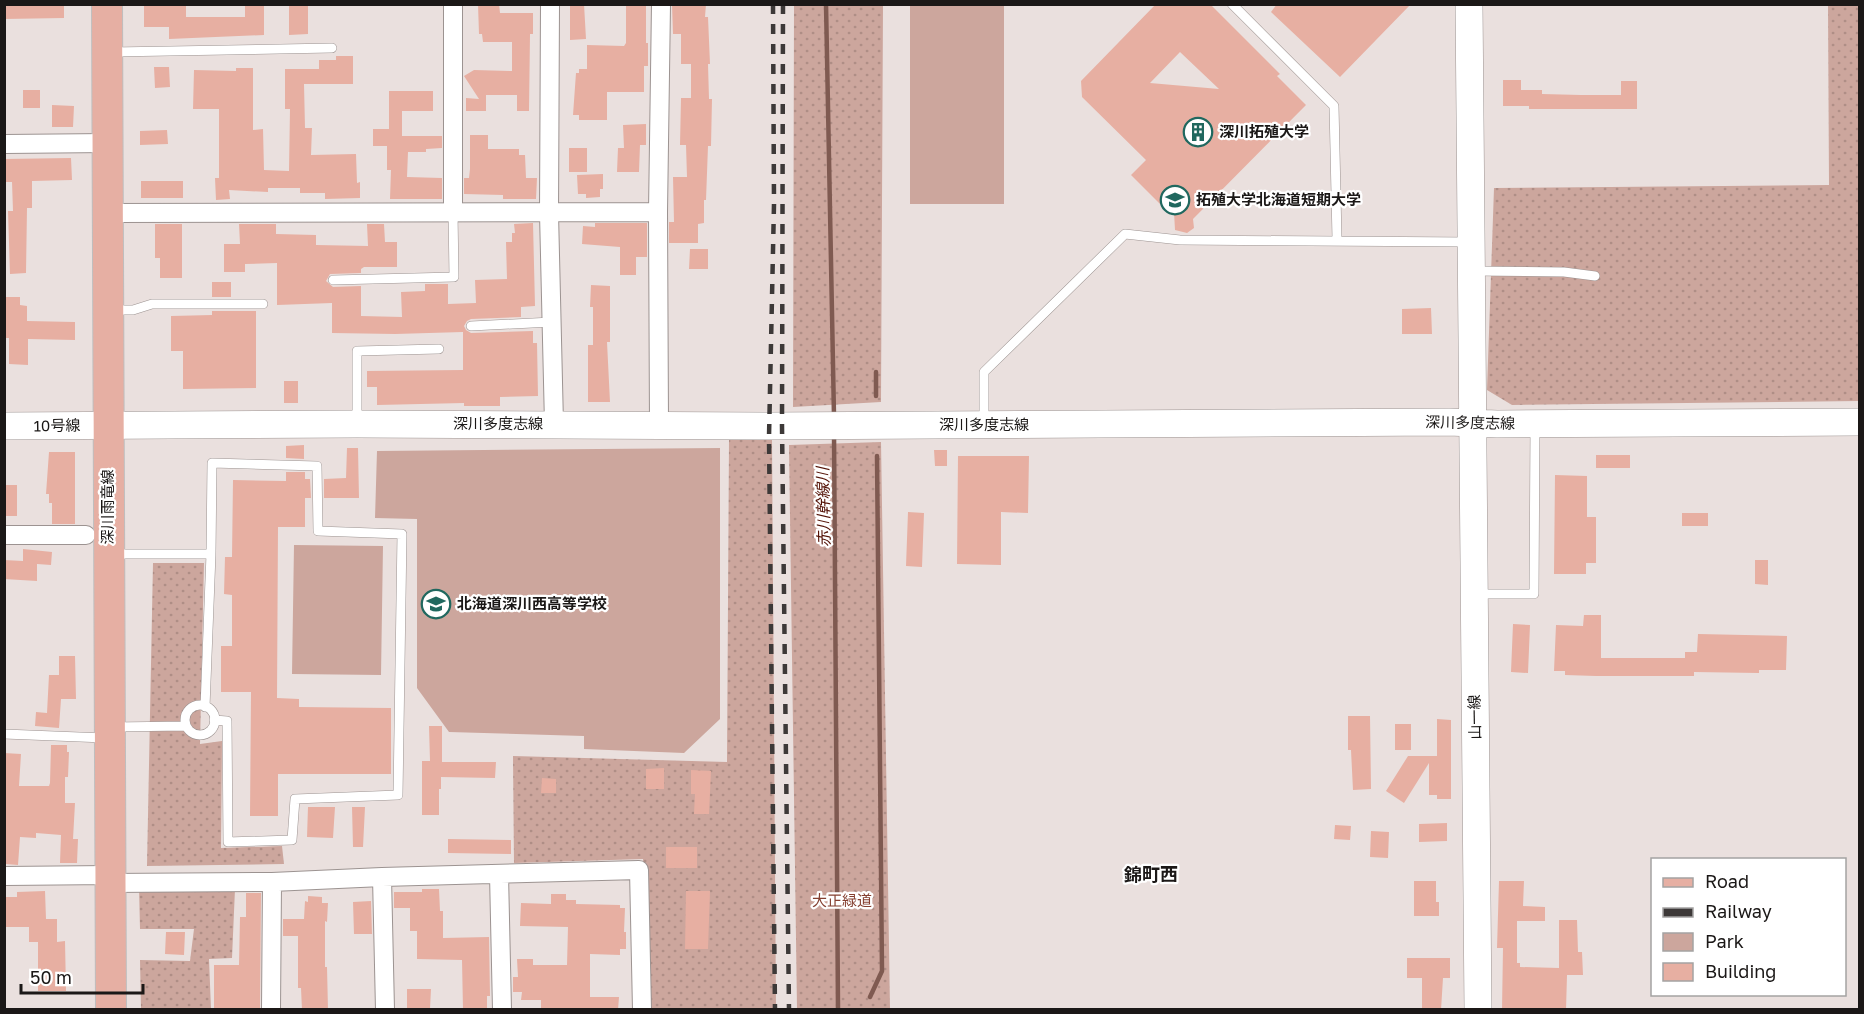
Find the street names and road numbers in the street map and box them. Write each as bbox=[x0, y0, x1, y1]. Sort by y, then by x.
street label: 深川多度志線 bbox=[1425, 412, 1515, 432]
street label: 深川多度志線 bbox=[453, 414, 543, 432]
street label: 深川多度志線 bbox=[939, 415, 1029, 433]
street label: 10号線 bbox=[34, 416, 80, 434]
street label: 深川雨竜線 bbox=[98, 469, 116, 545]
street label: 山一線 bbox=[1465, 694, 1483, 740]

